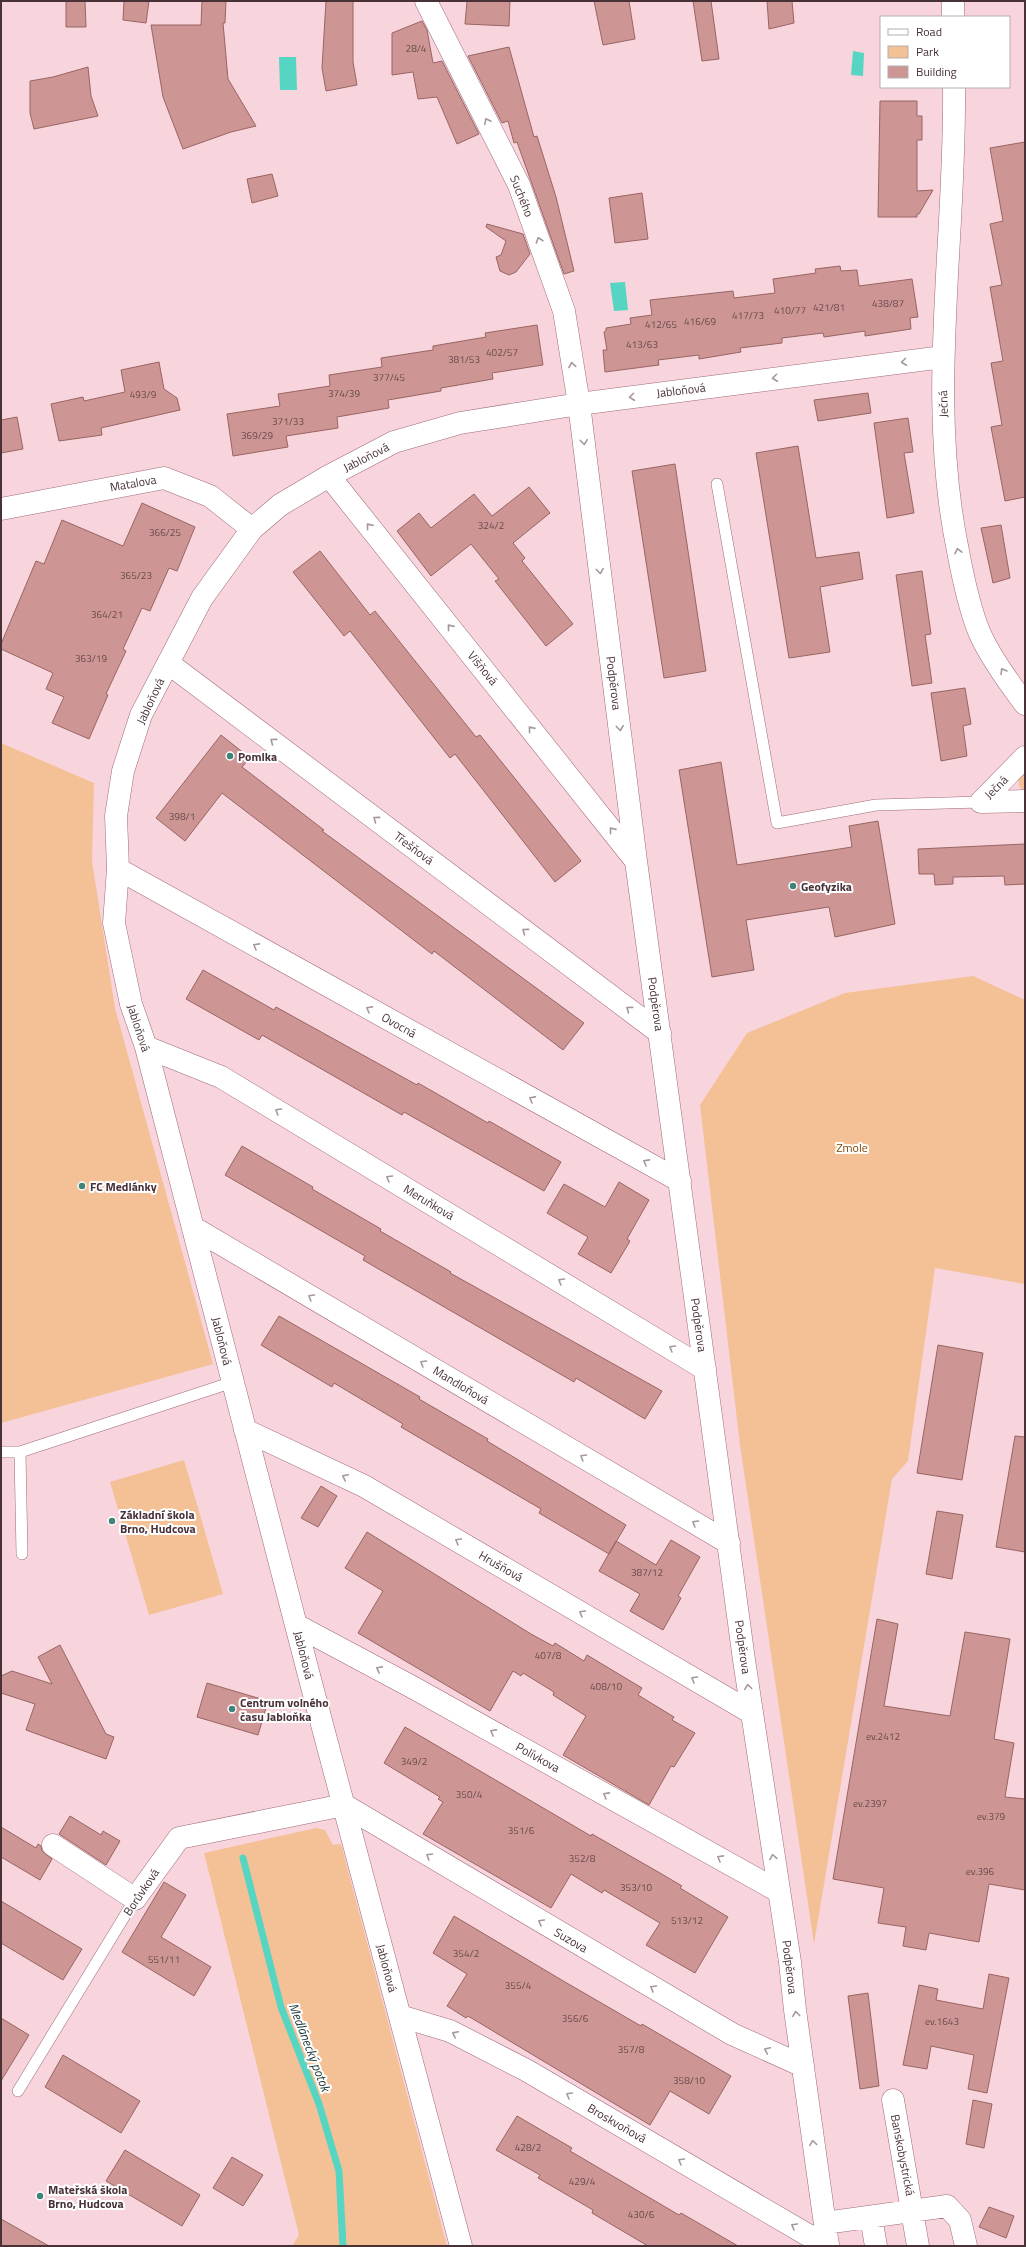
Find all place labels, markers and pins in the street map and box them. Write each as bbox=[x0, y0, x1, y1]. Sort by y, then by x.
place label: Pomlka bbox=[238, 747, 277, 766]
marker: Pomlka bbox=[225, 751, 235, 761]
place label: Geofyzika bbox=[801, 877, 852, 896]
marker: Geofyzika bbox=[788, 881, 798, 891]
place label: FC Medlánky bbox=[90, 1177, 157, 1196]
marker: FC Medlánky bbox=[77, 1181, 87, 1191]
place label: Základní škola Brno, Hudcova bbox=[120, 1505, 196, 1538]
marker: Základní škola Brno, Hudcova bbox=[107, 1516, 117, 1526]
place label: Centrum volného času Jabloňka bbox=[240, 1693, 329, 1726]
marker: Centrum volného času Jabloňka bbox=[227, 1704, 237, 1714]
place label: Mateřská škola Brno, Hudcova bbox=[48, 2180, 128, 2213]
marker: Mateřská škola Brno, Hudcova bbox=[35, 2191, 45, 2201]

